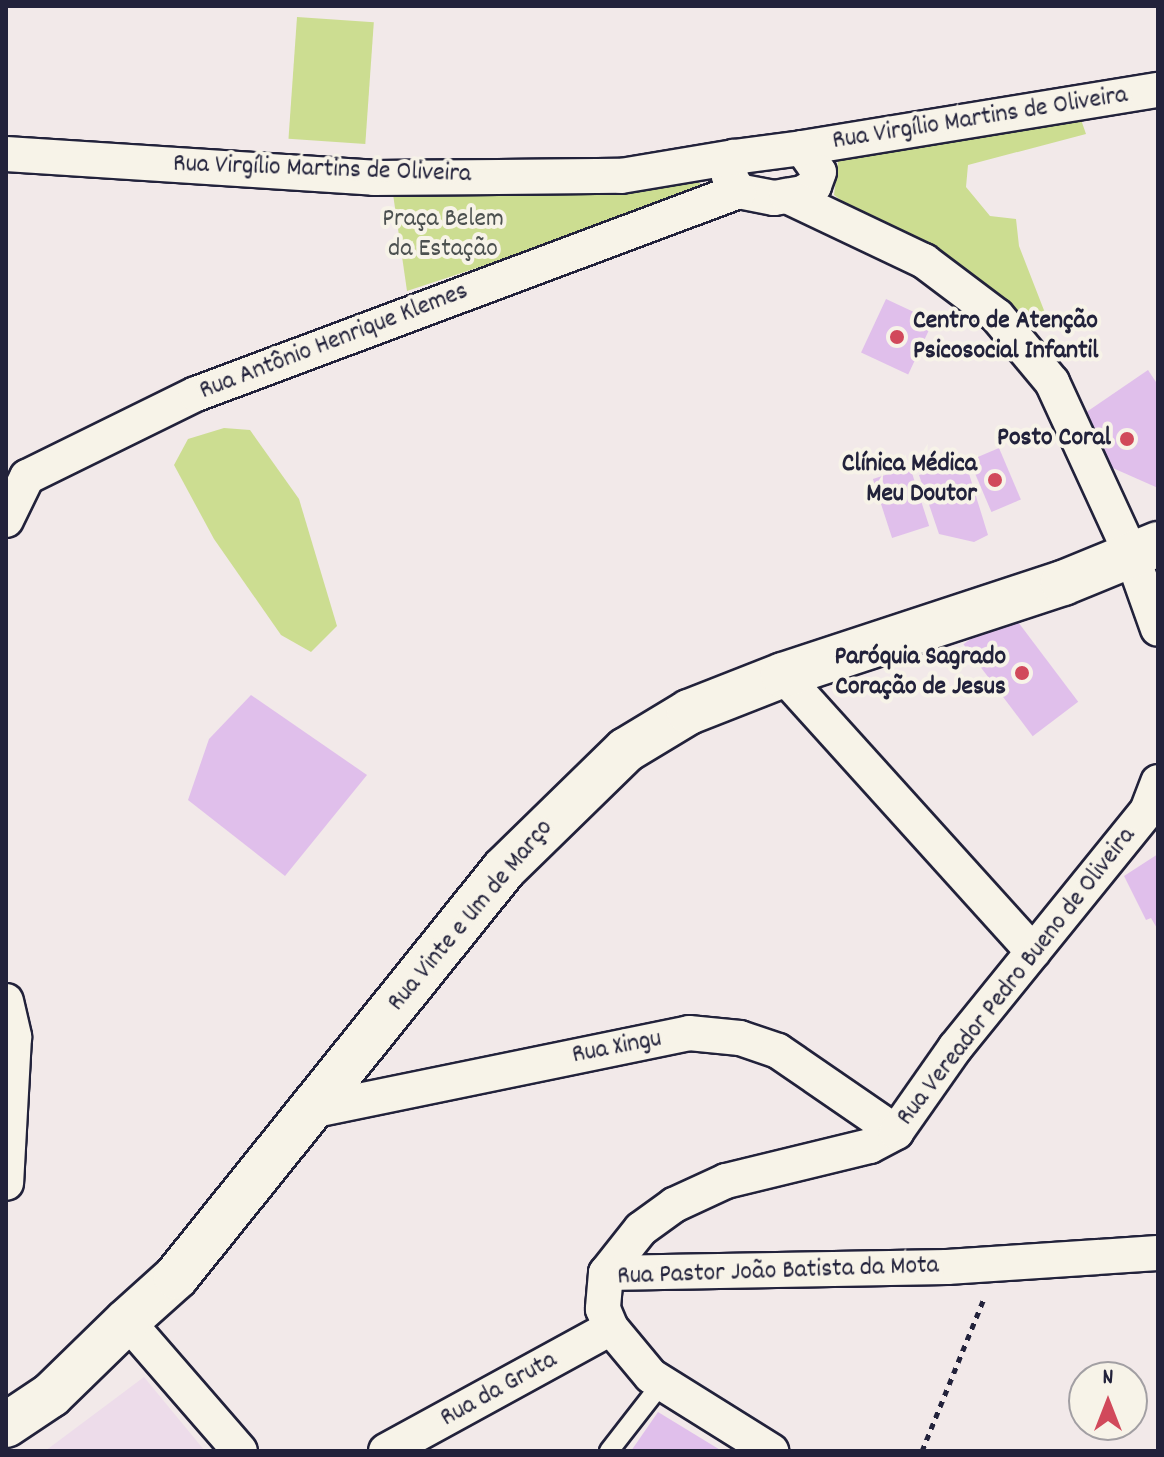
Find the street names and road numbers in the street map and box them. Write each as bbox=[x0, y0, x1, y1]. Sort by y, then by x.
street label: Rua Virgílio Martins de Oliveira bbox=[830, 80, 1130, 158]
street label: Rua Virgílio Martins de Oliveira bbox=[172, 149, 472, 191]
street label: Rua Antônio Henrique Klemes bbox=[195, 276, 473, 408]
street label: Rua Vinte e Um de Março bbox=[382, 814, 560, 1018]
street label: Rua Vereador Pedro Bueno de Oliveira bbox=[891, 822, 1143, 1132]
street label: Rua Xingu bbox=[570, 1024, 664, 1072]
street label: Rua Pastor João Batista da Mota bbox=[617, 1251, 939, 1293]
street label: Rua da Gruta bbox=[435, 1345, 563, 1435]

